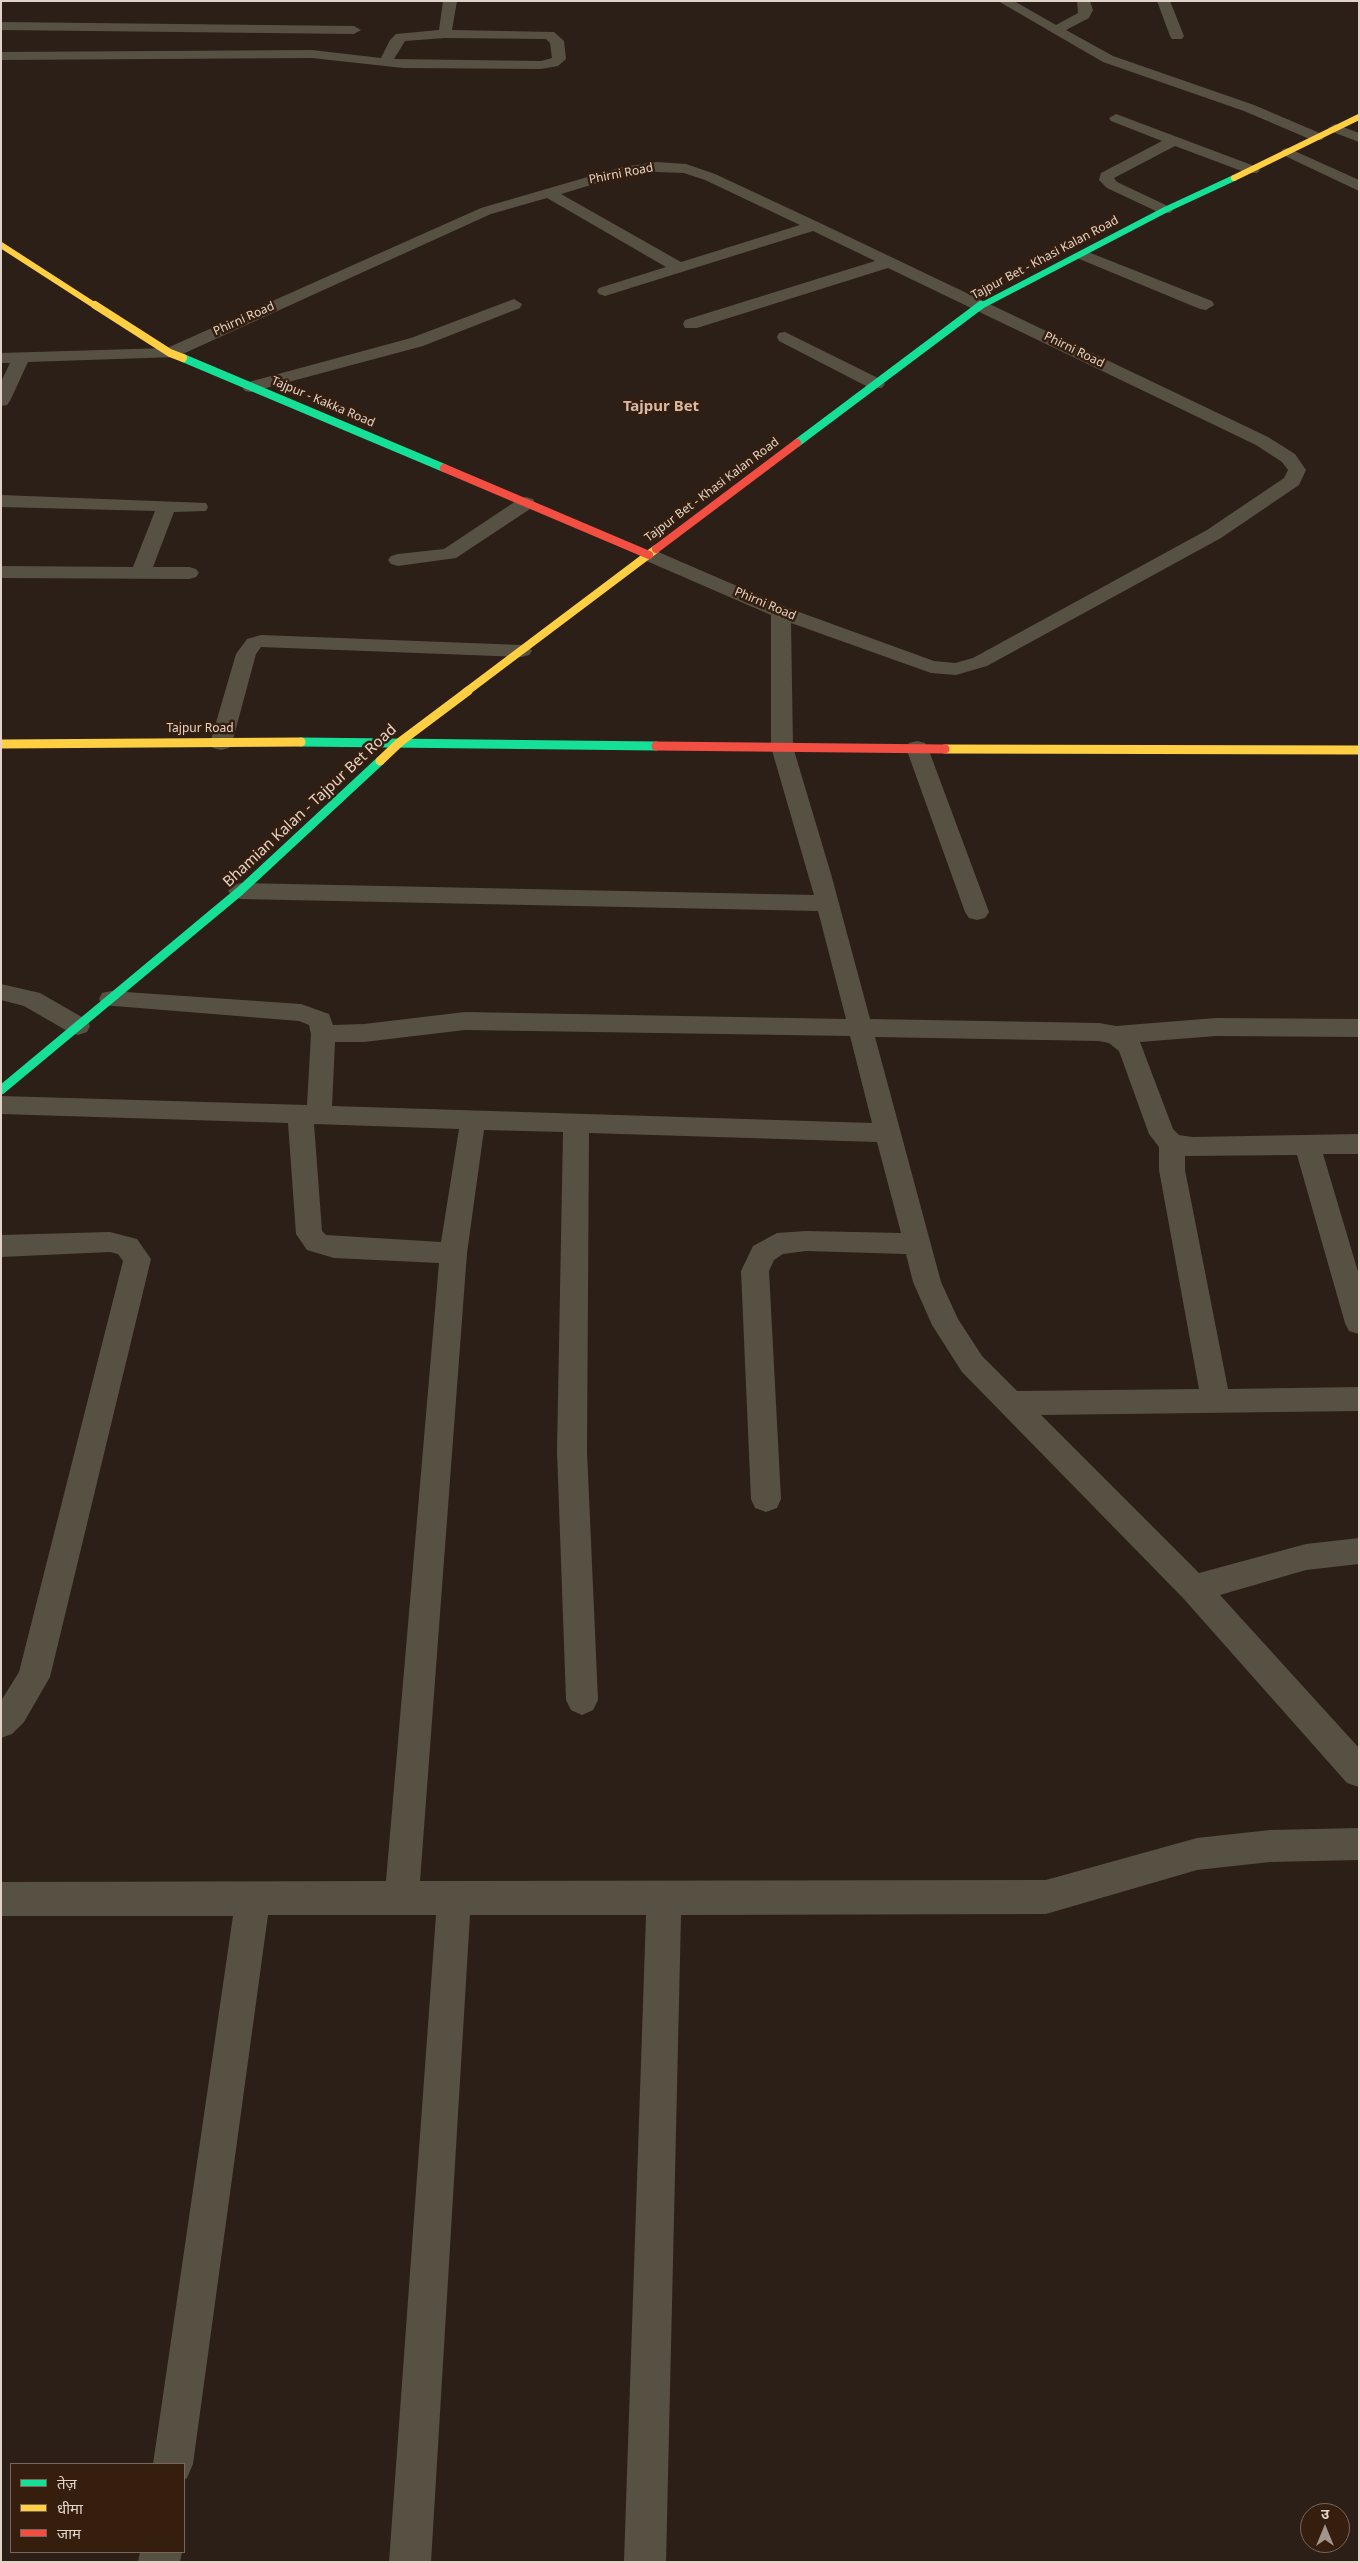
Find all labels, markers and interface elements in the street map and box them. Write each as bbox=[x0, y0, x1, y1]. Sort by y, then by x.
street label: Phirni Road bbox=[588, 161, 654, 187]
street label: Tajpur Bet - Khasi Kalan Road bbox=[969, 213, 1121, 303]
street label: Phirni Road bbox=[211, 299, 277, 339]
street label: Phirni Road bbox=[1042, 329, 1106, 371]
street label: Tajpur - Kakka Road bbox=[269, 374, 377, 430]
district label: Tajpur Bet bbox=[623, 398, 699, 416]
street label: Tajpur Bet - Khasi Kalan Road bbox=[642, 435, 782, 545]
street label: Phirni Road bbox=[732, 585, 798, 623]
street label: Bhamian Kalan - Tajpur Bet Road bbox=[220, 721, 400, 891]
street label: Tajpur Road bbox=[166, 722, 234, 736]
legend bbox=[10, 2463, 185, 2553]
text: तेज़ bbox=[57, 2473, 77, 2493]
text: धीमा bbox=[57, 2498, 83, 2518]
north arrow bbox=[1300, 2503, 1350, 2553]
text: उ bbox=[1321, 2504, 1329, 2523]
text: जाम bbox=[57, 2523, 81, 2543]

